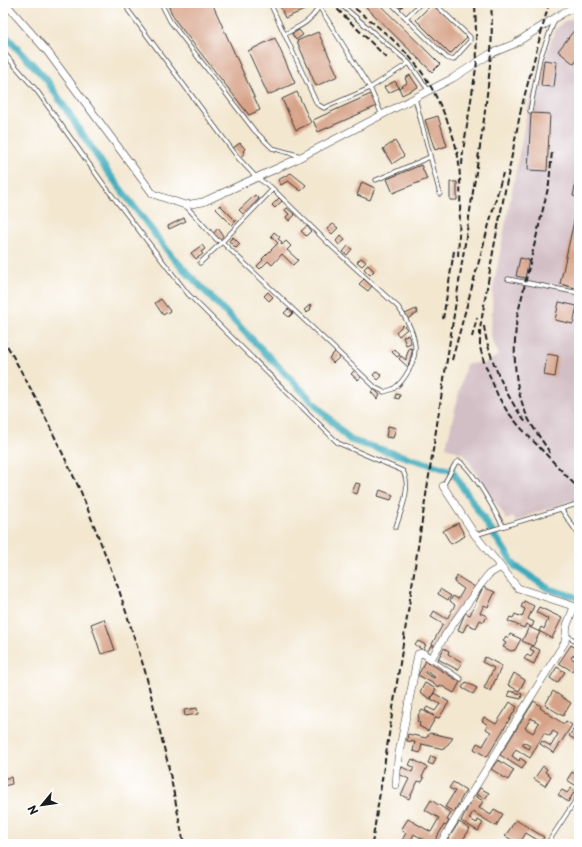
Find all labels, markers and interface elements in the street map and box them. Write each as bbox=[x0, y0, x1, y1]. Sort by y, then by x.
north arrow bbox=[22, 785, 62, 825]
text: N bbox=[23, 802, 42, 818]

